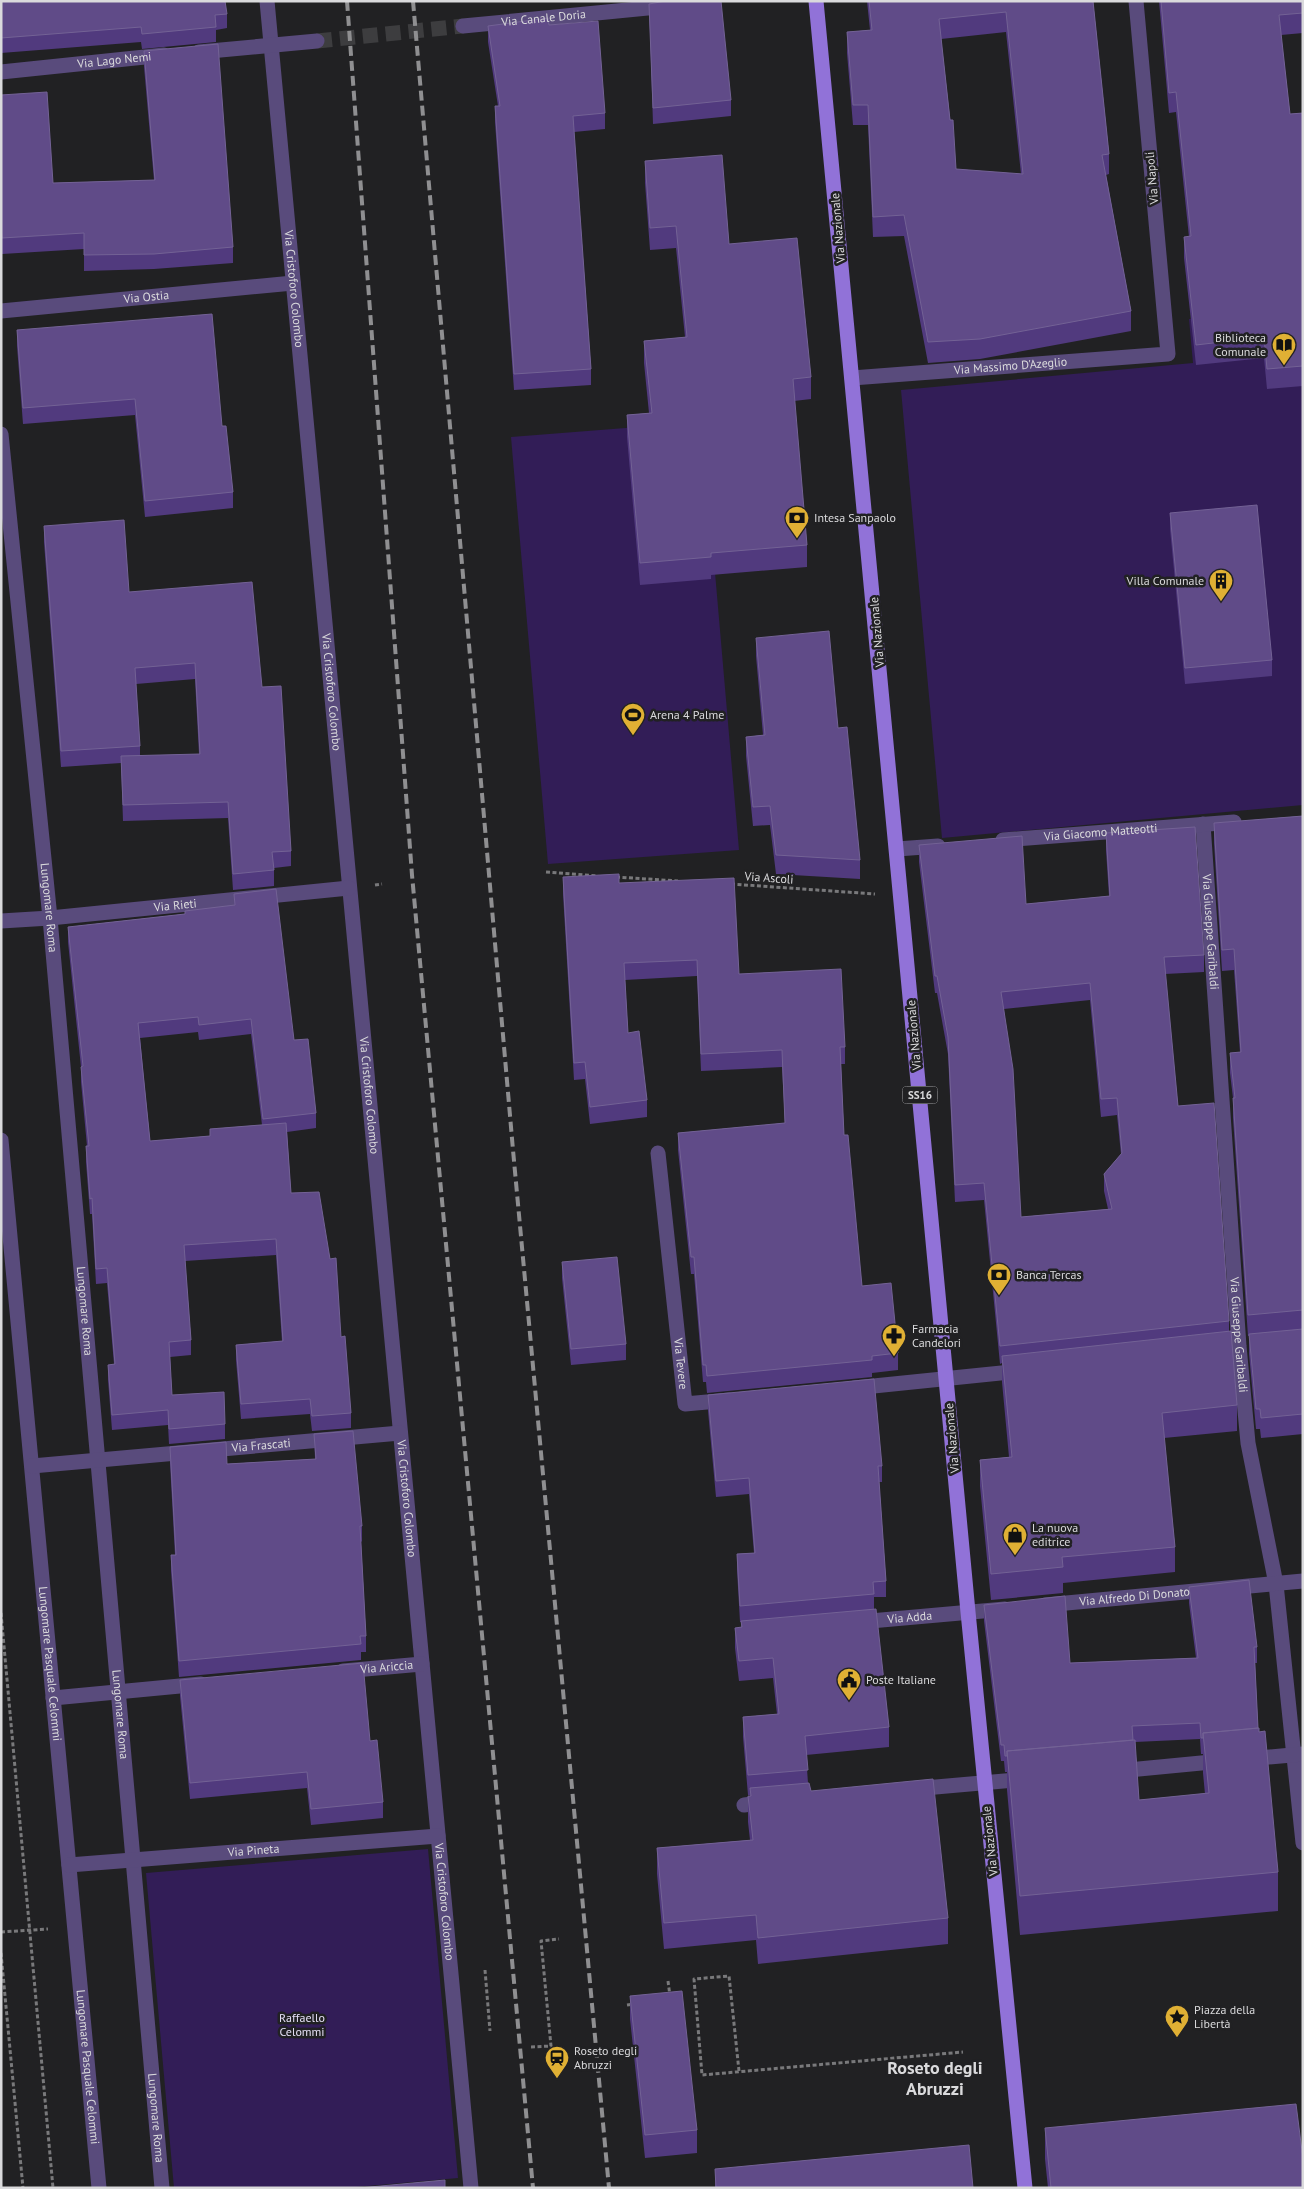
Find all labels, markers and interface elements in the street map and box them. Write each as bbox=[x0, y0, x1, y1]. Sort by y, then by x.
street label: Via Canale Doria bbox=[500, 6, 587, 29]
street label: Via Lago Nemi bbox=[76, 48, 152, 71]
street label: Via Napoli bbox=[1142, 151, 1161, 206]
street label: Via Nazionale bbox=[827, 192, 848, 265]
street label: Via Cristoforo Colombo bbox=[281, 228, 307, 348]
street label: Via Ostia bbox=[122, 287, 170, 306]
place label: Biblioteca Comunale bbox=[1215, 330, 1266, 359]
library icon: Biblioteca Comunale bbox=[1271, 332, 1297, 366]
street label: Via Massimo D'Azeglio bbox=[952, 354, 1068, 377]
bank icon: Intesa Sanpaolo bbox=[784, 505, 810, 539]
place label: Intesa Sanpaolo bbox=[814, 510, 896, 525]
building icon: Villa Comunale bbox=[1208, 568, 1234, 602]
place label: Villa Comunale bbox=[1126, 573, 1204, 588]
street label: Via Nazionale bbox=[866, 596, 887, 669]
street label: Via Cristoforo Colombo bbox=[319, 632, 345, 751]
sports icon: Arena 4 Palme bbox=[620, 702, 646, 736]
place label: Arena 4 Palme bbox=[650, 707, 724, 722]
street label: Via Giacomo Matteotti bbox=[1042, 820, 1158, 844]
street label: Lungomare Roma bbox=[37, 862, 61, 953]
street label: Via Ascoli bbox=[743, 868, 794, 887]
street label: Via Giuseppe Garibaldi bbox=[1199, 872, 1222, 990]
street label: Via Rieti bbox=[152, 895, 197, 915]
street label: Via Nazionale bbox=[903, 999, 924, 1072]
street label: Via Cristoforo Colombo bbox=[357, 1035, 383, 1155]
road number: SS16 bbox=[902, 1086, 938, 1104]
bank icon: Banca Tercas bbox=[986, 1262, 1012, 1296]
street label: Lungomare Roma bbox=[74, 1266, 97, 1356]
place label: Banca Tercas bbox=[1016, 1267, 1081, 1282]
street label: Via Giuseppe Garibaldi bbox=[1227, 1275, 1251, 1393]
place label: Farmacia Candelori bbox=[912, 1321, 961, 1350]
pharmacy icon: Farmacia Candelori bbox=[881, 1323, 907, 1357]
street label: Via Tevere bbox=[671, 1336, 691, 1390]
street label: Via Nazionale bbox=[941, 1402, 962, 1475]
street label: Via Frascati bbox=[230, 1435, 291, 1455]
street label: Via Cristoforo Colombo bbox=[394, 1438, 420, 1558]
place label: La nuova editrice bbox=[1032, 1520, 1078, 1549]
shop icon: La nuova editrice bbox=[1002, 1522, 1028, 1556]
street label: Via Alfredo Di Donato bbox=[1078, 1584, 1191, 1609]
street label: Lungomare Pasquale Celommi bbox=[36, 1586, 65, 1742]
street label: Via Adda bbox=[886, 1608, 933, 1627]
street label: Via Ariccia bbox=[359, 1657, 414, 1677]
public building icon: Poste Italiane bbox=[836, 1667, 862, 1701]
street label: Lungomare Roma bbox=[109, 1669, 132, 1760]
place label: Poste Italiane bbox=[866, 1672, 936, 1687]
street label: Via Nazionale bbox=[978, 1805, 1001, 1878]
street label: Via Pineta bbox=[226, 1840, 280, 1860]
street label: Via Cristoforo Colombo bbox=[432, 1841, 458, 1961]
street label: Lungomare Pasquale Celommi bbox=[73, 1989, 103, 2145]
place label: Piazza della Libertà bbox=[1194, 2002, 1255, 2031]
place icon: Piazza della Libertà bbox=[1164, 2004, 1190, 2038]
park label: Raffaello Celommi bbox=[279, 2010, 325, 2039]
place label: Roseto degli Abruzzi bbox=[574, 2043, 637, 2072]
station icon: Roseto degli Abruzzi bbox=[544, 2045, 570, 2079]
district label: Roseto degli Abruzzi bbox=[887, 2056, 983, 2100]
street label: Lungomare Roma bbox=[145, 2072, 168, 2163]

